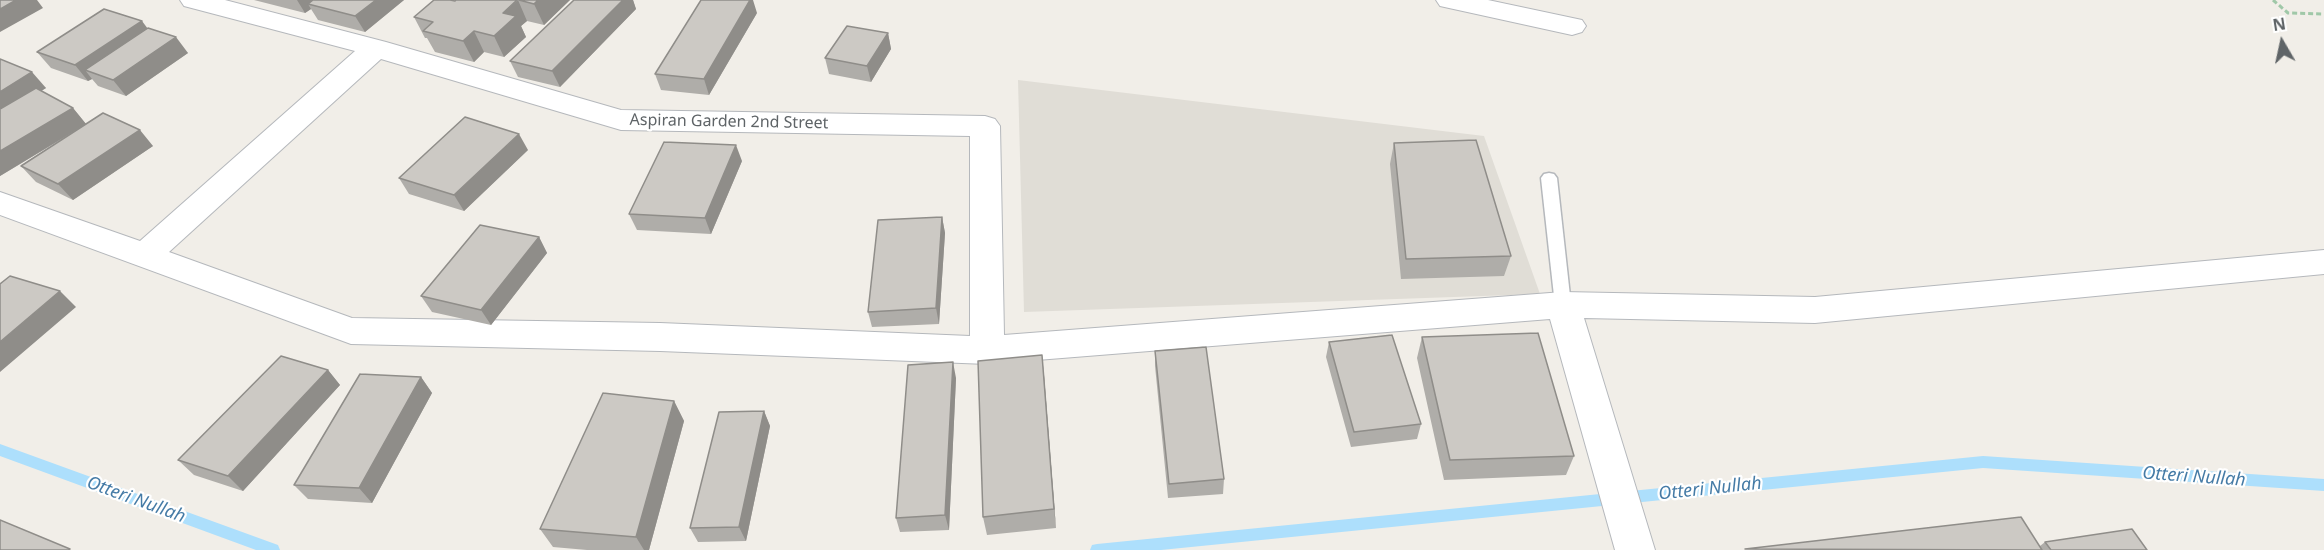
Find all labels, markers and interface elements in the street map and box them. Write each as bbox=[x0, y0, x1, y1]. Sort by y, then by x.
north arrow bbox=[2252, 12, 2312, 72]
text: N bbox=[2271, 12, 2287, 36]
street label: Aspiran Garden 2nd Street bbox=[629, 111, 829, 133]
water label: Otteri Nullah bbox=[2142, 463, 2246, 491]
water label: Otteri Nullah bbox=[84, 472, 188, 528]
water label: Otteri Nullah bbox=[1657, 473, 1763, 505]

